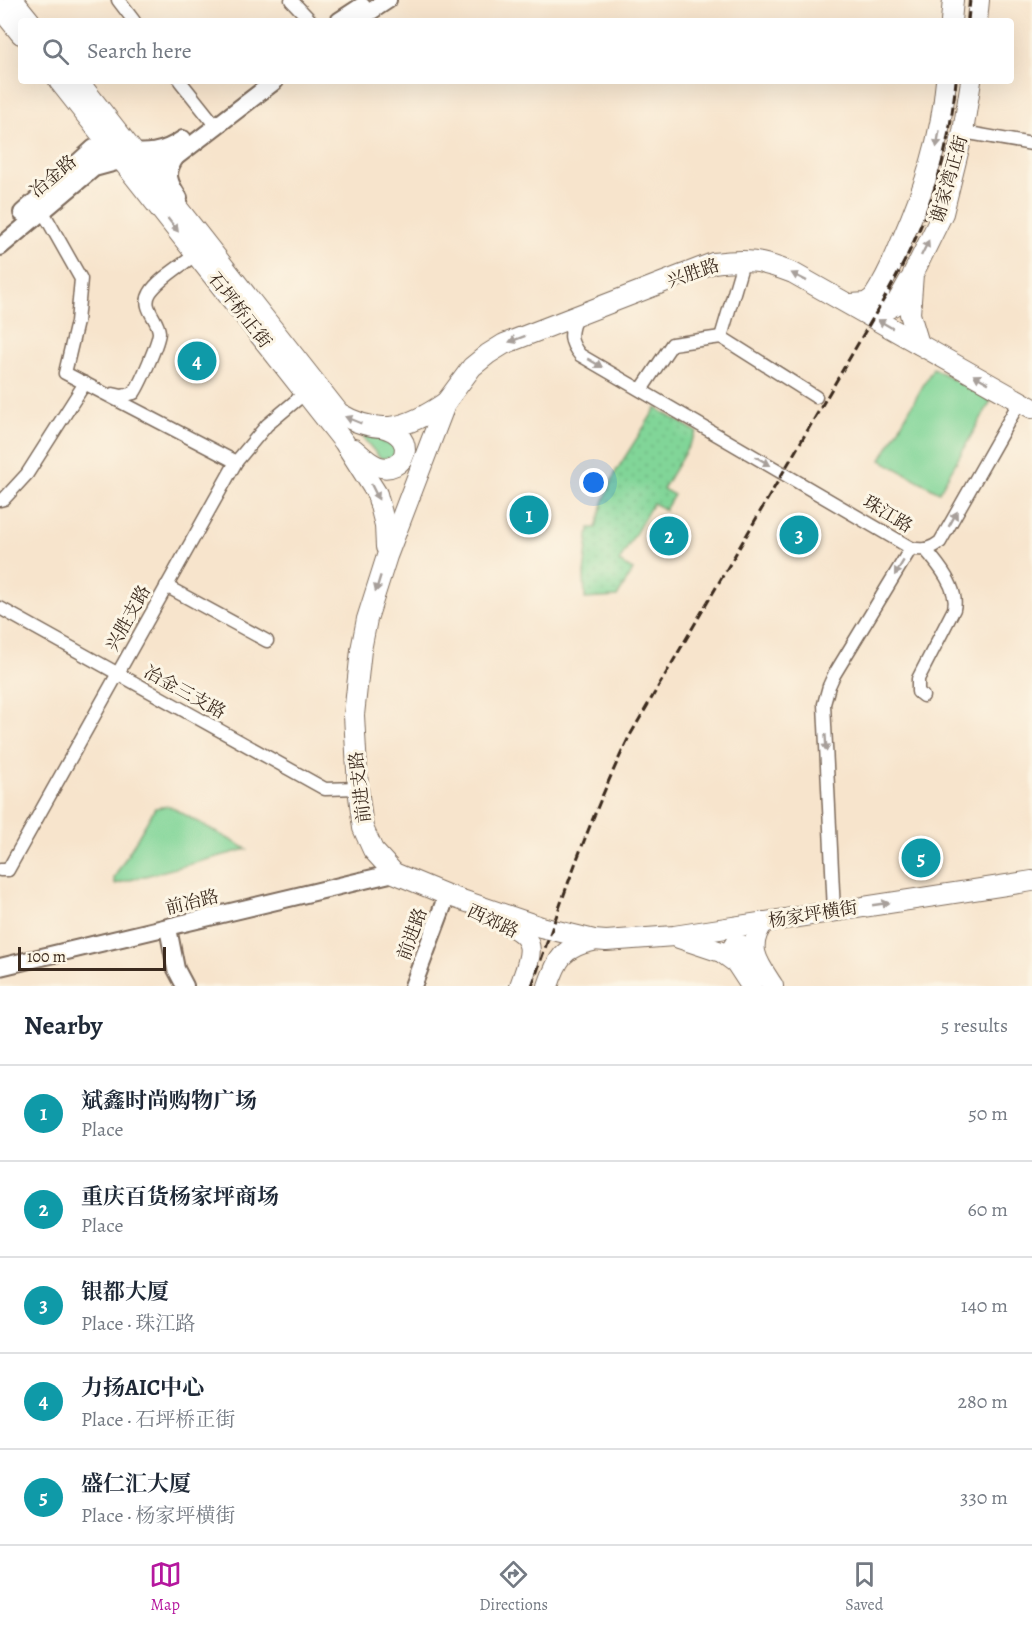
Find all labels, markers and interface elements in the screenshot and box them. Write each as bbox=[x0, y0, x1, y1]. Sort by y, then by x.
search box bbox=[18, 18, 1014, 84]
icon: search bbox=[39, 35, 72, 68]
text: Search here bbox=[87, 36, 192, 66]
one-way arrow bbox=[933, 129, 942, 148]
street label: 谢家湾正街 bbox=[925, 132, 973, 226]
street label: 冶金路 bbox=[25, 149, 81, 203]
one-way arrow bbox=[167, 218, 179, 233]
one-way arrow bbox=[921, 239, 930, 256]
street label: 兴胜路 bbox=[664, 253, 722, 293]
street label: 石坪桥正街 bbox=[203, 267, 277, 353]
one-way arrow bbox=[791, 272, 808, 281]
one-way arrow bbox=[876, 319, 893, 329]
one-way arrow bbox=[508, 335, 526, 345]
pin: 4 bbox=[178, 338, 216, 384]
one-way arrow bbox=[586, 358, 603, 368]
one-way arrow bbox=[973, 374, 990, 384]
one-way arrow bbox=[344, 414, 362, 424]
one-way arrow bbox=[755, 456, 772, 466]
your location bbox=[579, 468, 608, 497]
one-way arrow bbox=[369, 483, 379, 501]
street label: 珠江路 bbox=[859, 490, 917, 538]
pin: 1 bbox=[510, 492, 548, 538]
one-way arrow bbox=[948, 510, 958, 527]
pin: 3 bbox=[780, 512, 818, 558]
pin: 2 bbox=[650, 514, 688, 558]
one-way arrow bbox=[894, 560, 905, 576]
one-way arrow bbox=[373, 575, 382, 593]
street label: 兴胜支路 bbox=[100, 581, 156, 655]
street label: 冶金三支路 bbox=[140, 660, 230, 724]
one-way arrow bbox=[822, 734, 831, 753]
street label: 前进支路 bbox=[344, 750, 376, 824]
pin: 5 bbox=[902, 836, 940, 880]
street label: 前冶路 bbox=[163, 884, 221, 920]
street label: 杨家坪横街 bbox=[767, 895, 859, 933]
street label: 西郊路 bbox=[463, 899, 523, 943]
one-way arrow bbox=[872, 899, 891, 908]
street label: 前进路 bbox=[391, 905, 433, 963]
scale bar bbox=[18, 944, 166, 971]
text: 100 m bbox=[27, 946, 66, 968]
text: Nearby bbox=[24, 1008, 103, 1043]
text: 5 results bbox=[941, 1012, 1008, 1039]
text: 斌鑫时尚购物广场 bbox=[81, 1086, 257, 1116]
text: 1 bbox=[40, 1100, 47, 1127]
text: 50 m bbox=[968, 1100, 1008, 1127]
text: Place bbox=[81, 1116, 123, 1143]
text: 重庆百货杨家坪商场 bbox=[81, 1182, 279, 1212]
text: 2 bbox=[39, 1196, 48, 1223]
text: 60 m bbox=[968, 1196, 1008, 1223]
text: Place bbox=[81, 1212, 123, 1239]
text: 银都大厦 bbox=[81, 1277, 169, 1307]
text: 3 bbox=[39, 1292, 48, 1319]
text: 140 m bbox=[961, 1292, 1008, 1319]
text: Place · 珠江路 bbox=[81, 1310, 195, 1337]
text: 力扬AIC中心 bbox=[81, 1373, 204, 1403]
text: 4 bbox=[39, 1388, 48, 1415]
text: 280 m bbox=[958, 1388, 1008, 1415]
text: Place · 石坪桥正街 bbox=[81, 1406, 235, 1433]
text: 盛仁汇大厦 bbox=[81, 1469, 191, 1499]
text: 5 bbox=[39, 1484, 48, 1511]
text: 330 m bbox=[960, 1484, 1008, 1511]
text: Place · 杨家坪横街 bbox=[81, 1502, 235, 1529]
tab: Map bbox=[149, 1558, 182, 1616]
tab: Directions bbox=[479, 1558, 548, 1616]
tab: Saved bbox=[845, 1558, 883, 1616]

